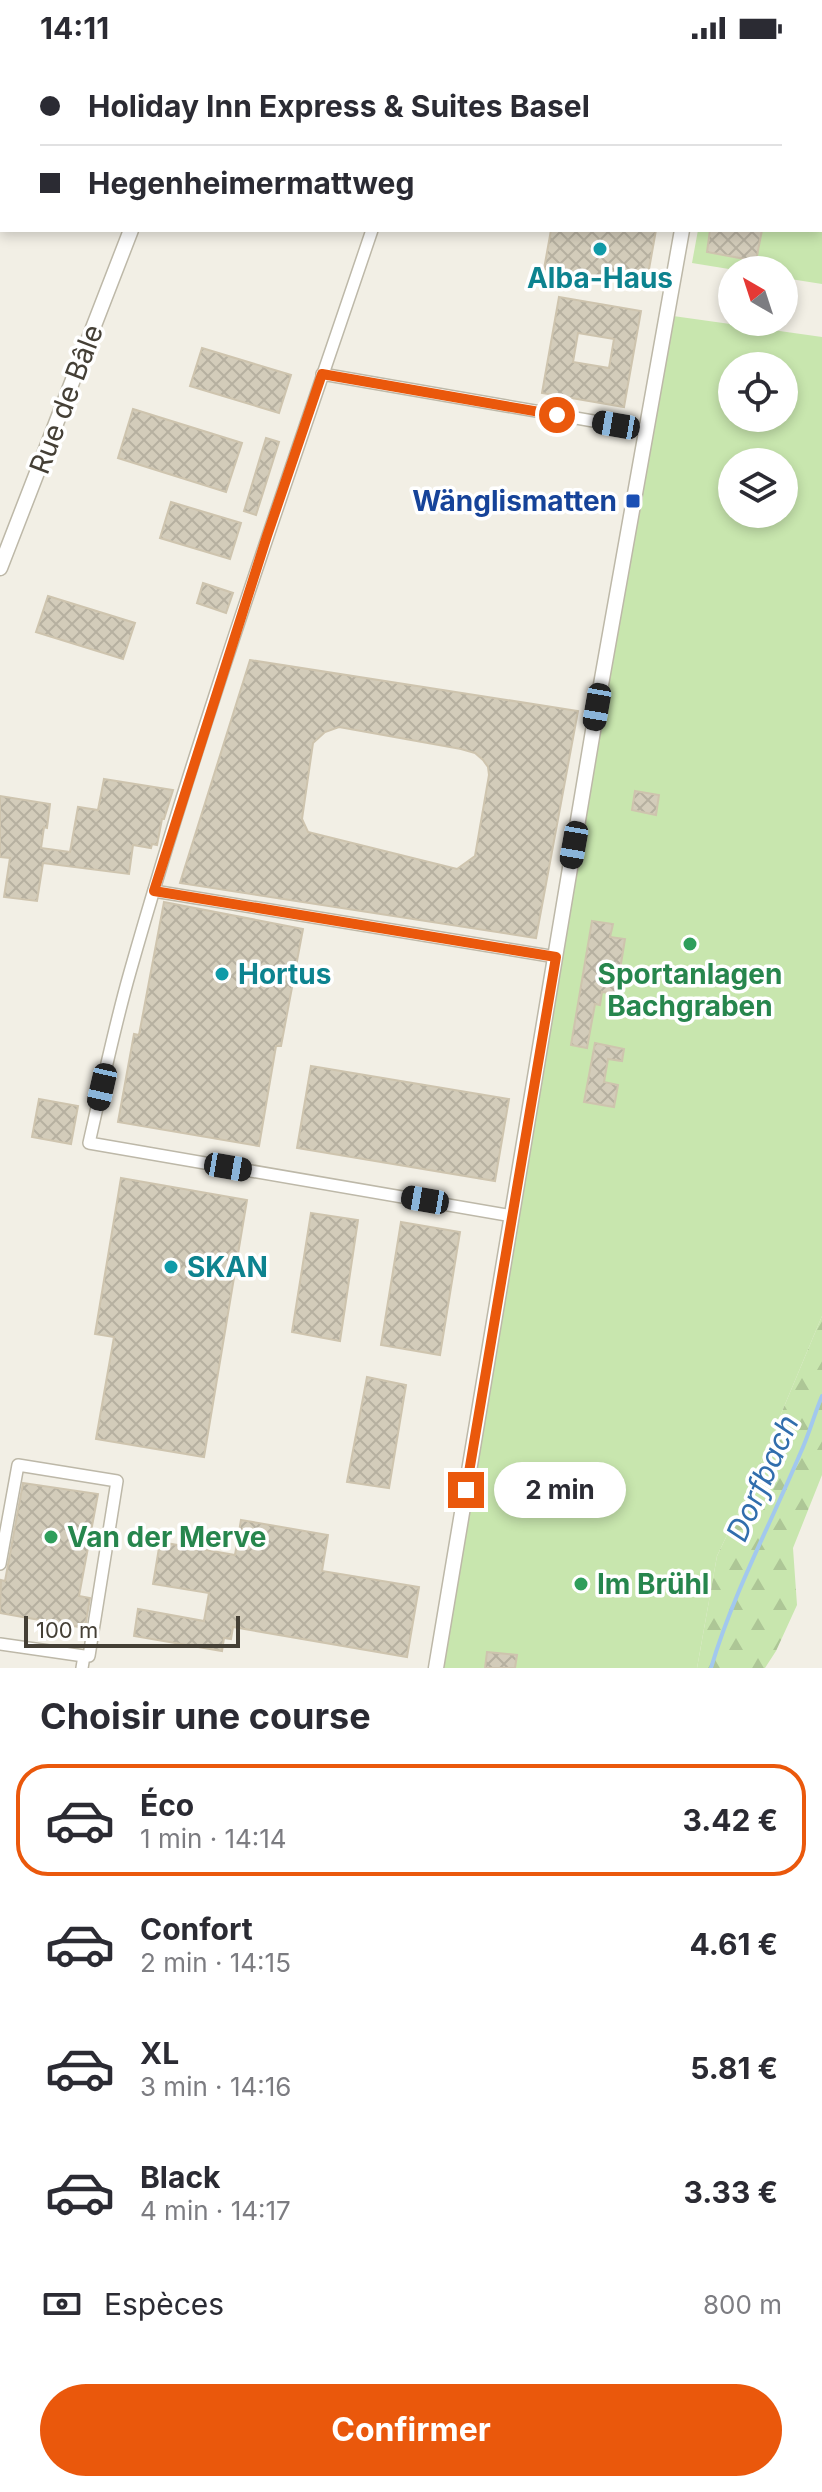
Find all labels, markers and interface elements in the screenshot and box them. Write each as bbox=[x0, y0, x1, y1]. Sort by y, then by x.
text: 14:11 bbox=[40, 10, 109, 46]
text: Holiday Inn Express & Suites Basel bbox=[88, 88, 590, 124]
text: Hegenheimermattweg bbox=[88, 165, 414, 201]
marker: Alba-Haus bbox=[591, 240, 609, 258]
north arrow bbox=[718, 256, 798, 336]
map controls bbox=[718, 256, 798, 528]
place label: Alba-Haus bbox=[527, 261, 673, 295]
street label: Rue de Bâle bbox=[22, 319, 110, 479]
button: locate bbox=[718, 352, 798, 432]
route start bbox=[539, 397, 575, 433]
car bbox=[590, 409, 642, 441]
button: layers bbox=[718, 448, 798, 528]
place label: Wänglismatten bbox=[412, 484, 617, 518]
marker: Wänglismatten bbox=[624, 492, 642, 510]
car bbox=[581, 681, 613, 733]
car bbox=[558, 819, 590, 871]
marker: Sportanlagen Bachgraben bbox=[681, 935, 699, 953]
place label: Hortus bbox=[238, 957, 331, 991]
place label: Sportanlagen Bachgraben bbox=[598, 957, 782, 1023]
marker: Hortus bbox=[213, 965, 231, 983]
car bbox=[85, 1061, 119, 1113]
car bbox=[202, 1151, 254, 1183]
car bbox=[399, 1184, 451, 1216]
place label: SKAN bbox=[187, 1250, 268, 1284]
marker: SKAN bbox=[162, 1258, 180, 1276]
water label: Dorfbach bbox=[718, 1409, 806, 1547]
callout: 2 min bbox=[494, 1462, 626, 1518]
route end bbox=[448, 1472, 484, 1508]
text: 2 min bbox=[525, 1474, 595, 1505]
place label: Van der Merve bbox=[67, 1520, 267, 1554]
marker: Van der Merve bbox=[42, 1528, 60, 1546]
place label: Im Brühl bbox=[597, 1567, 709, 1601]
marker: Im Brühl bbox=[572, 1575, 590, 1593]
scale bar bbox=[24, 1612, 240, 1648]
text: 100 m bbox=[36, 1617, 98, 1643]
text: Choisir une course bbox=[40, 1694, 371, 1738]
icon: car bbox=[44, 1784, 116, 1856]
text: Éco bbox=[140, 1787, 194, 1823]
text: 3.42 € bbox=[682, 1802, 778, 1838]
text: 1 min · 14:14 bbox=[140, 1823, 287, 1854]
icon: car bbox=[44, 1908, 116, 1980]
text: Confort bbox=[140, 1911, 253, 1947]
text: 4.61 € bbox=[690, 1926, 778, 1962]
text: 2 min · 14:15 bbox=[140, 1947, 291, 1978]
icon: car bbox=[44, 2032, 116, 2104]
text: XL bbox=[140, 2035, 179, 2071]
text: 5.81 € bbox=[690, 2050, 778, 2086]
text: 3 min · 14:16 bbox=[140, 2071, 291, 2102]
icon: car bbox=[44, 2156, 116, 2228]
text: Black bbox=[140, 2159, 220, 2195]
text: 3.33 € bbox=[684, 2174, 778, 2210]
text: 4 min · 14:17 bbox=[140, 2195, 291, 2226]
icon: cash bbox=[40, 2282, 84, 2326]
text: Espèces bbox=[104, 2286, 224, 2322]
text: 800 m bbox=[703, 2289, 782, 2320]
button: Confirmer bbox=[40, 2384, 782, 2476]

